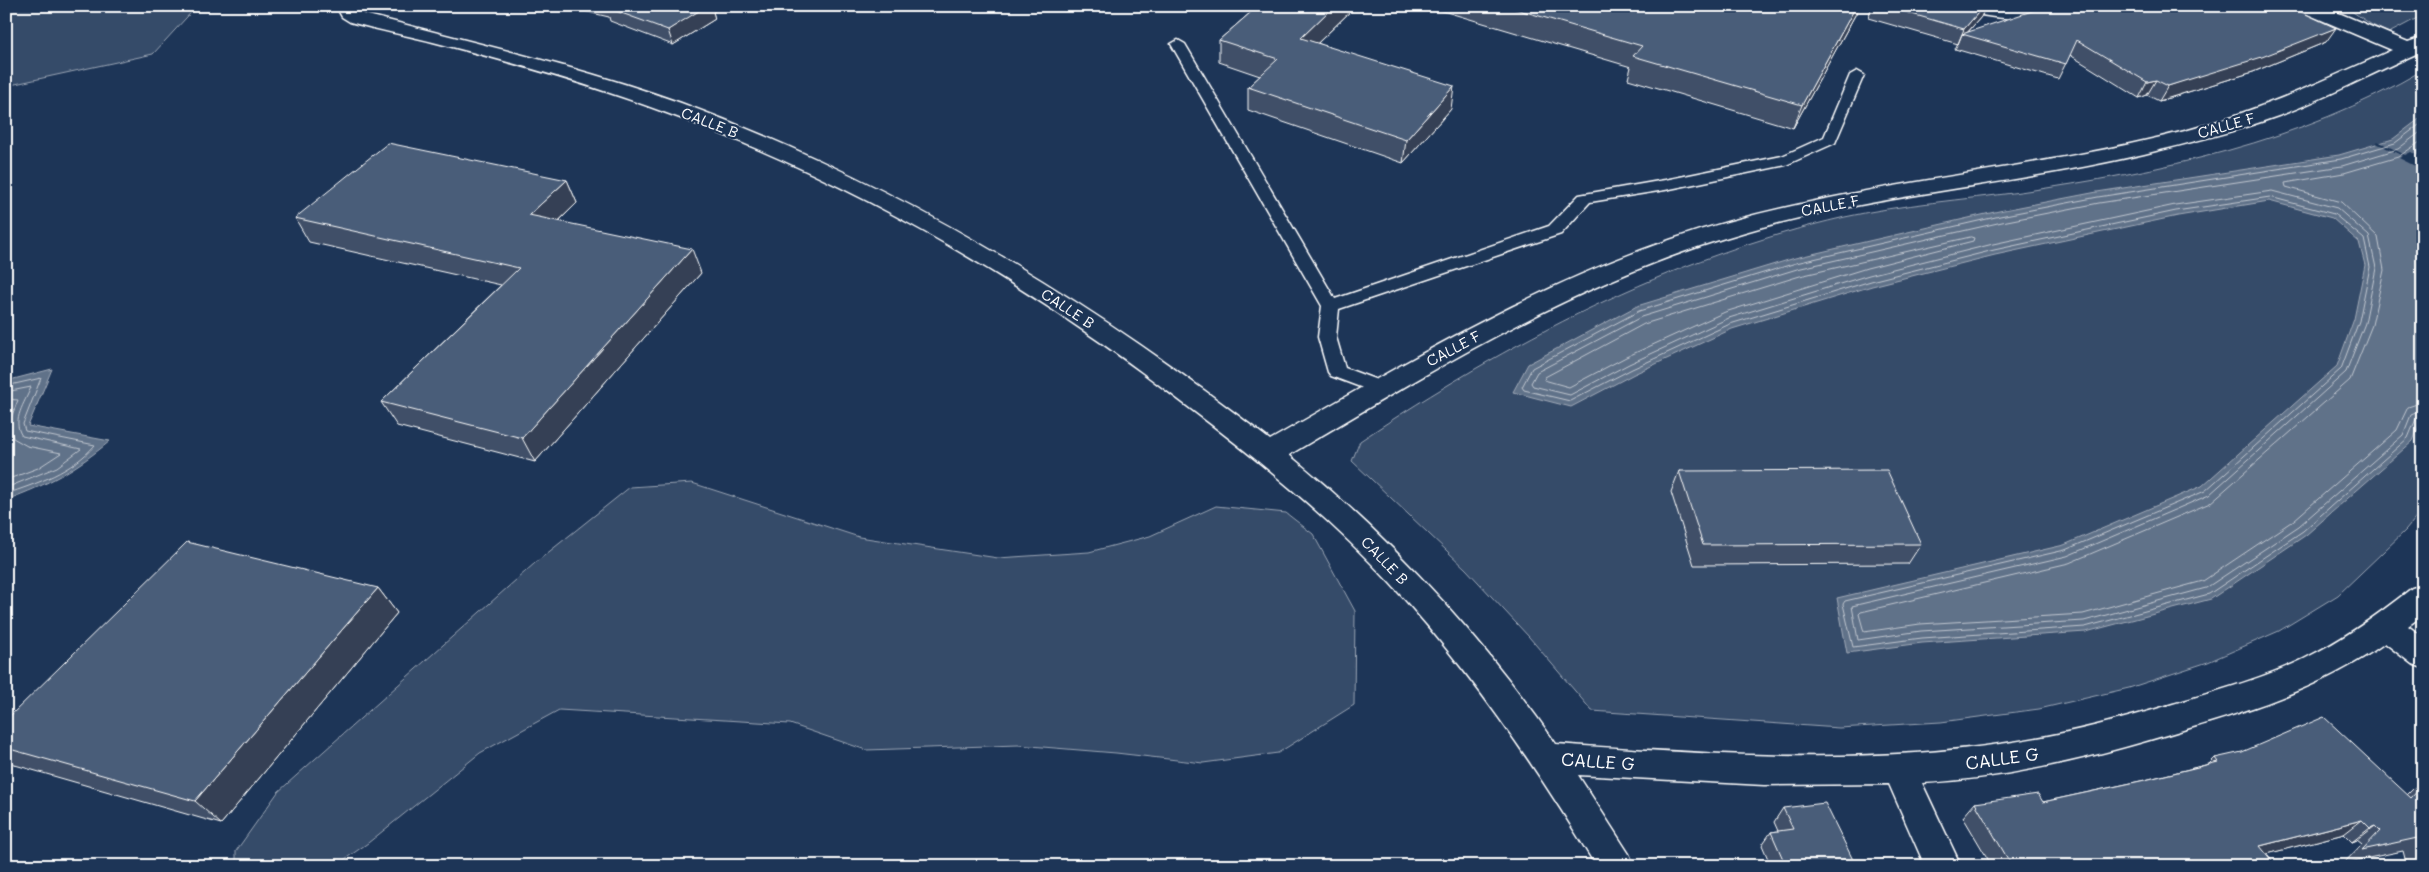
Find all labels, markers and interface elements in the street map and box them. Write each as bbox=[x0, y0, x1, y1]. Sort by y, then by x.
street label: CALLE B bbox=[679, 102, 741, 142]
street label: CALLE F bbox=[2195, 107, 2257, 143]
street label: CALLE F bbox=[1799, 190, 1861, 220]
street label: CALLE B bbox=[1038, 283, 1098, 333]
street label: CALLE F bbox=[1422, 325, 1484, 371]
street label: CALLE B bbox=[1357, 532, 1413, 588]
street label: CALLE G bbox=[1964, 741, 2040, 775]
street label: CALLE G bbox=[1560, 746, 1636, 776]

